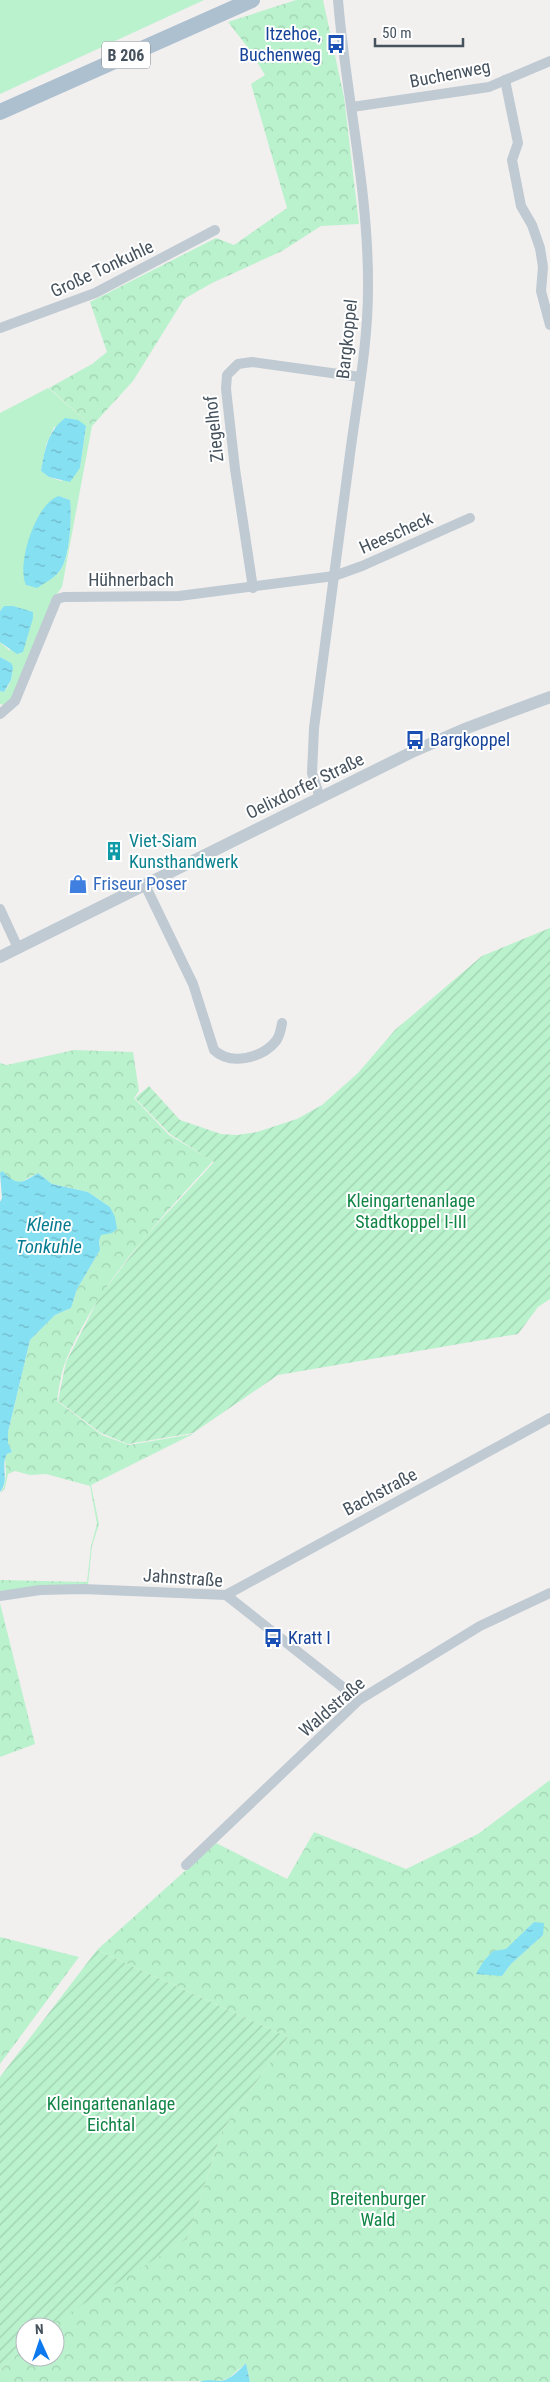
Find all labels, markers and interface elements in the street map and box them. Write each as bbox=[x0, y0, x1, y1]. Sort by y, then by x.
scale bar bbox=[375, 15, 462, 47]
place label: Itzehoe, Buchenweg bbox=[239, 23, 321, 65]
text: 50 m bbox=[382, 24, 412, 42]
bus stop icon: Itzehoe, Buchenweg bbox=[325, 33, 347, 55]
road number: B 206 bbox=[102, 42, 150, 68]
street label: Buchenweg bbox=[408, 55, 492, 92]
street label: Große Tonkuhle bbox=[47, 236, 156, 302]
street label: Bargkoppel bbox=[332, 298, 361, 380]
street label: Ziegelhof bbox=[200, 394, 227, 463]
street label: Heescheck bbox=[356, 507, 436, 558]
street label: Hühnerbach bbox=[88, 569, 174, 590]
bus stop icon: Bargkoppel bbox=[404, 729, 426, 751]
place label: Bargkoppel bbox=[430, 729, 510, 750]
street label: Oelixdorfer Straße bbox=[242, 748, 367, 823]
place label: Viet-Siam Kunsthandwerk bbox=[129, 830, 238, 872]
building icon: Viet-Siam Kunsthandwerk bbox=[103, 840, 125, 862]
shop icon: Friseur Poser bbox=[67, 873, 89, 895]
place label: Friseur Poser bbox=[93, 873, 188, 894]
park label: Kleingartenanlage Stadtkoppel I-III bbox=[347, 1190, 475, 1232]
water label: Kleine Tonkuhle bbox=[16, 1213, 82, 1258]
street label: Bachstraße bbox=[339, 1463, 420, 1520]
street label: Jahnstraße bbox=[142, 1564, 224, 1591]
bus stop icon: Kratt I bbox=[262, 1627, 284, 1649]
place label: Kratt I bbox=[288, 1627, 331, 1648]
street label: Waldstraße bbox=[295, 1672, 369, 1741]
park label: Kleingartenanlage Eichtal bbox=[47, 2093, 175, 2135]
park label: Breitenburger Wald bbox=[330, 2188, 426, 2230]
north arrow bbox=[15, 2317, 65, 2367]
text: N bbox=[35, 2321, 44, 2337]

